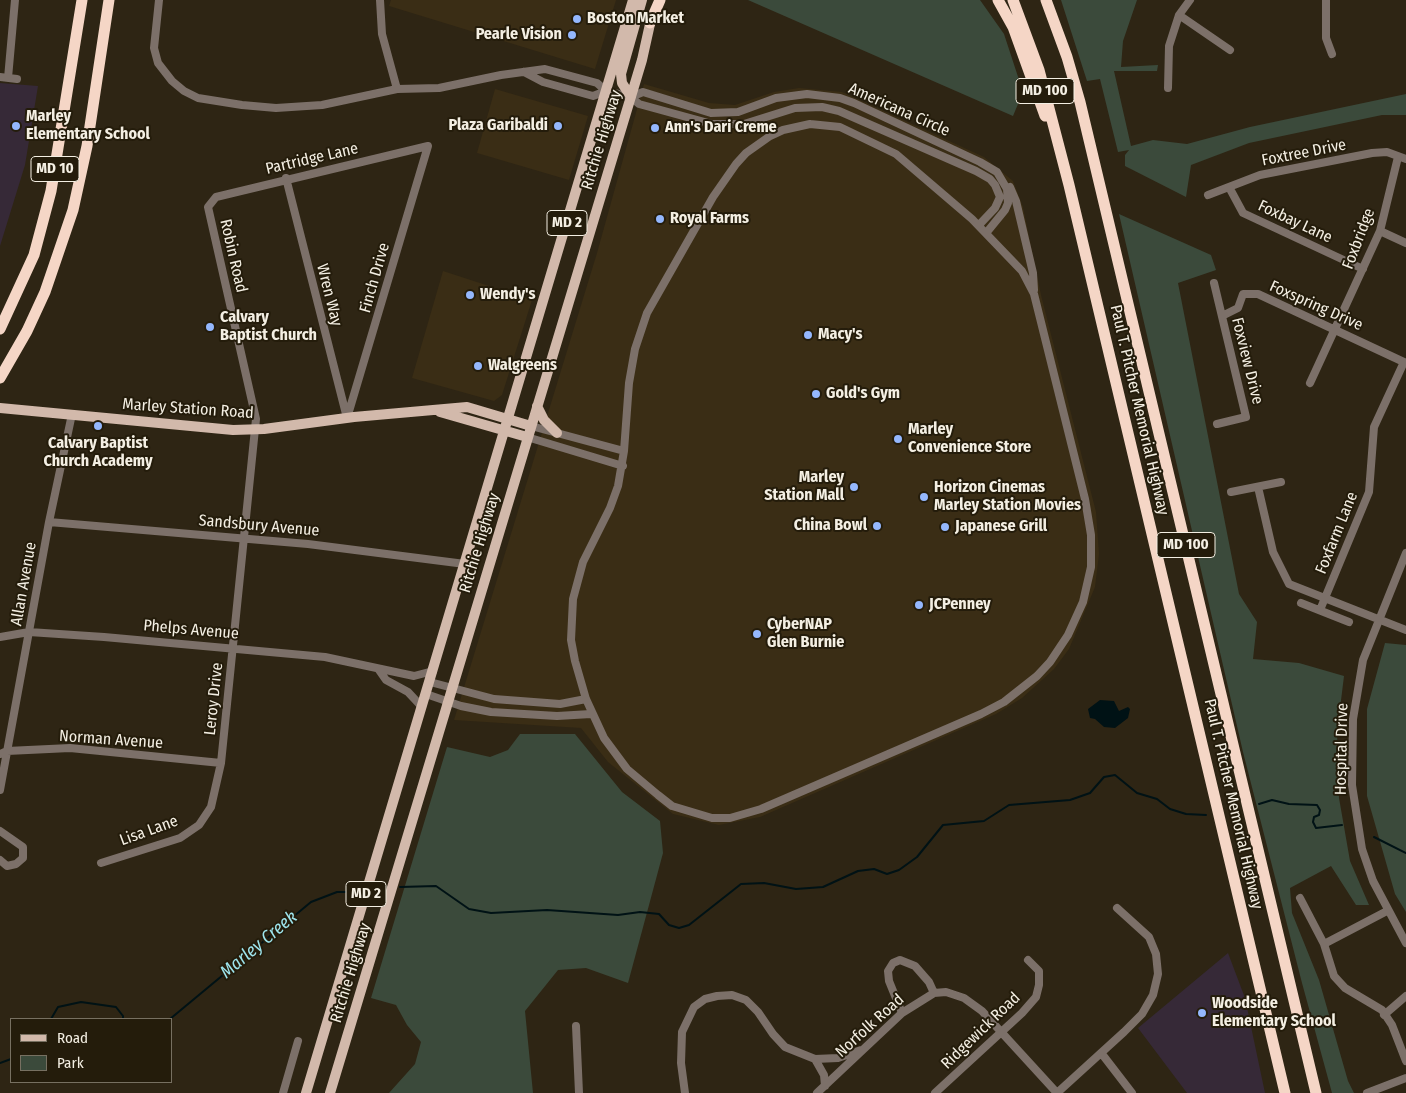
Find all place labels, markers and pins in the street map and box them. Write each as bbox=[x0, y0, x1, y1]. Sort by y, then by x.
place label: Boston Market bbox=[587, 9, 684, 29]
marker: Boston Market bbox=[571, 13, 583, 25]
place label: Pearle Vision bbox=[476, 25, 562, 45]
marker: Pearle Vision bbox=[566, 29, 578, 41]
place label: Marley Elementary School bbox=[26, 107, 150, 145]
place label: Plaza Garibaldi bbox=[449, 116, 548, 136]
place label: Ann's Dari Creme bbox=[665, 118, 777, 138]
marker: Marley Elementary School bbox=[10, 120, 22, 132]
marker: Plaza Garibaldi bbox=[552, 120, 564, 132]
marker: Ann's Dari Creme bbox=[649, 122, 661, 134]
place label: Royal Farms bbox=[670, 209, 749, 229]
marker: Royal Farms bbox=[654, 213, 666, 225]
place label: Wendy's bbox=[480, 285, 535, 305]
marker: Wendy's bbox=[464, 289, 476, 301]
place label: Calvary Baptist Church bbox=[220, 308, 317, 346]
marker: Calvary Baptist Church bbox=[204, 321, 216, 333]
place label: Macy's bbox=[818, 325, 862, 345]
marker: Macy's bbox=[802, 329, 814, 341]
place label: Walgreens bbox=[488, 356, 557, 376]
marker: Walgreens bbox=[472, 360, 484, 372]
place label: Gold's Gym bbox=[826, 384, 900, 404]
marker: Gold's Gym bbox=[810, 388, 822, 400]
marker: Calvary Baptist Church Academy bbox=[92, 420, 104, 432]
place label: Marley Convenience Store bbox=[908, 420, 1031, 458]
marker: Marley Convenience Store bbox=[892, 433, 904, 445]
place label: Calvary Baptist Church Academy bbox=[43, 434, 153, 472]
place label: Marley Station Mall bbox=[764, 468, 844, 506]
place label: Horizon Cinemas Marley Station Movies bbox=[934, 478, 1081, 516]
marker: Marley Station Mall bbox=[848, 481, 860, 493]
marker: Horizon Cinemas Marley Station Movies bbox=[918, 491, 930, 503]
place label: China Bowl bbox=[794, 516, 867, 536]
place label: Japanese Grill bbox=[955, 517, 1047, 537]
marker: China Bowl bbox=[871, 520, 883, 532]
marker: Japanese Grill bbox=[939, 521, 951, 533]
place label: JCPenney bbox=[929, 595, 991, 615]
marker: JCPenney bbox=[913, 599, 925, 611]
place label: CyberNAP Glen Burnie bbox=[767, 615, 844, 653]
marker: CyberNAP Glen Burnie bbox=[751, 628, 763, 640]
place label: Woodside Elementary School bbox=[1212, 994, 1336, 1032]
marker: Woodside Elementary School bbox=[1196, 1007, 1208, 1019]

